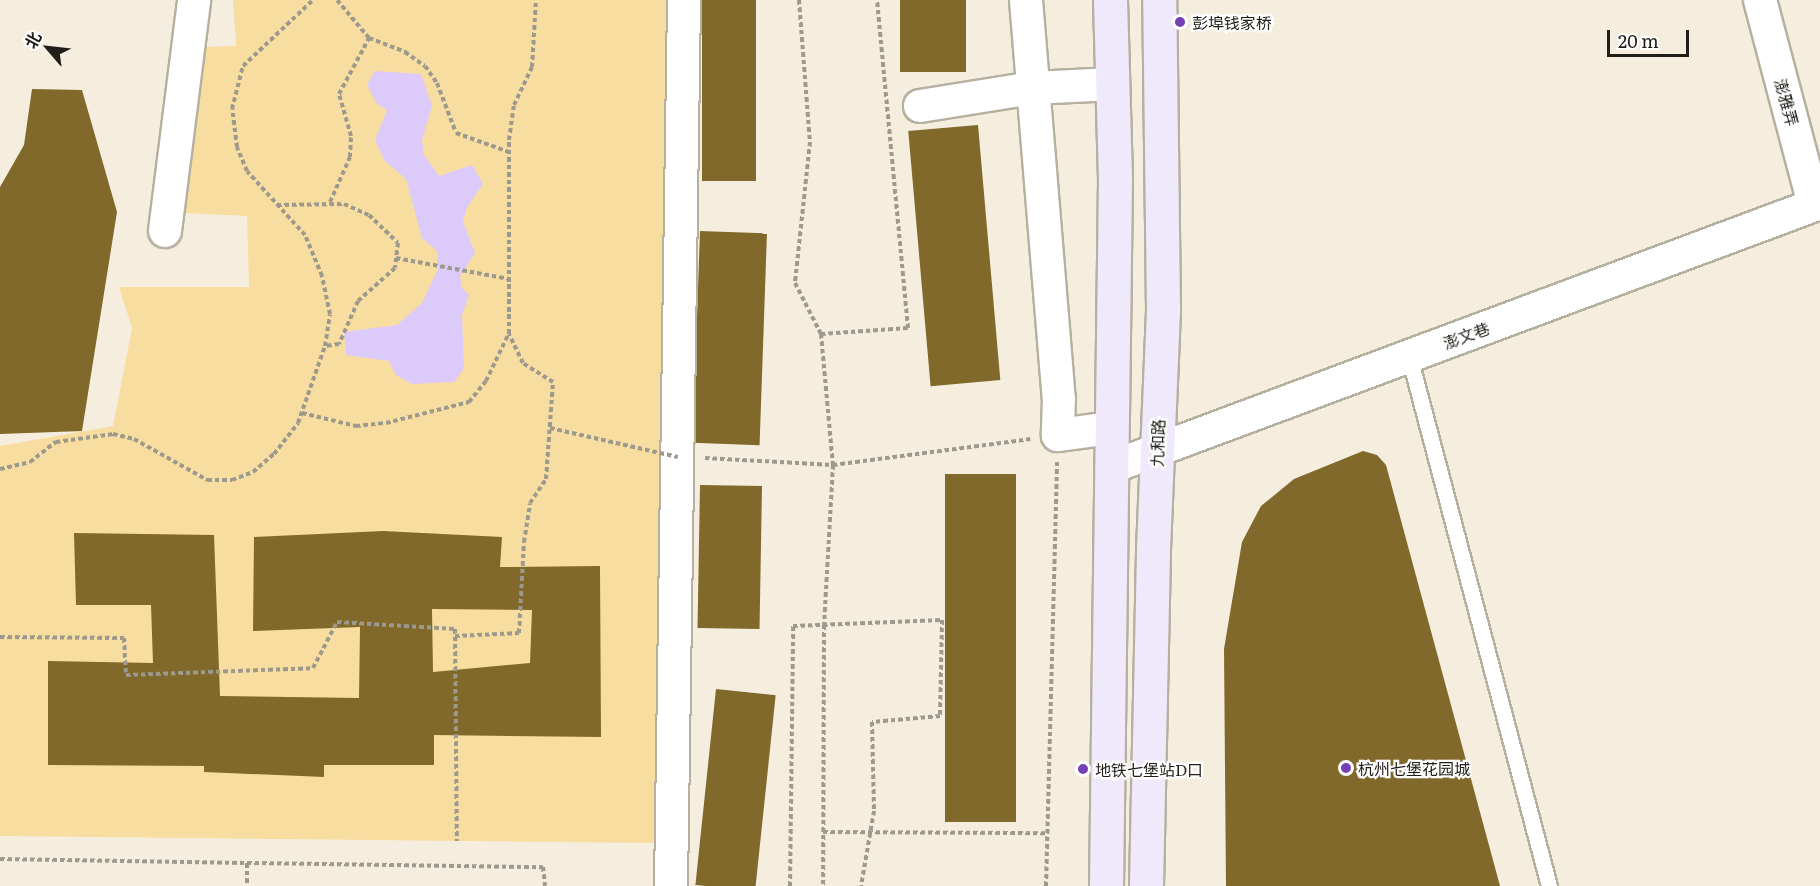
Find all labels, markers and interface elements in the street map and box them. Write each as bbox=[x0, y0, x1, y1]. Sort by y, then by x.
place label: 彭埠钱家桥 bbox=[1192, 12, 1272, 32]
marker: 彭埠钱家桥 bbox=[1173, 15, 1187, 29]
north arrow bbox=[18, 18, 78, 78]
scale bar bbox=[1610, 18, 1692, 56]
text: 北 bbox=[18, 27, 46, 52]
text: 20 m bbox=[1618, 27, 1659, 54]
street label: 澎雅弄 bbox=[1772, 76, 1802, 128]
street label: 澎文巷 bbox=[1440, 318, 1492, 352]
street label: 九和路 bbox=[1147, 419, 1167, 467]
place label: 杭州七堡花园城 bbox=[1358, 758, 1470, 778]
place label: 地铁七堡站D口 bbox=[1095, 759, 1203, 779]
marker: 杭州七堡花园城 bbox=[1339, 761, 1353, 775]
marker: 地铁七堡站D口 bbox=[1076, 762, 1090, 776]

